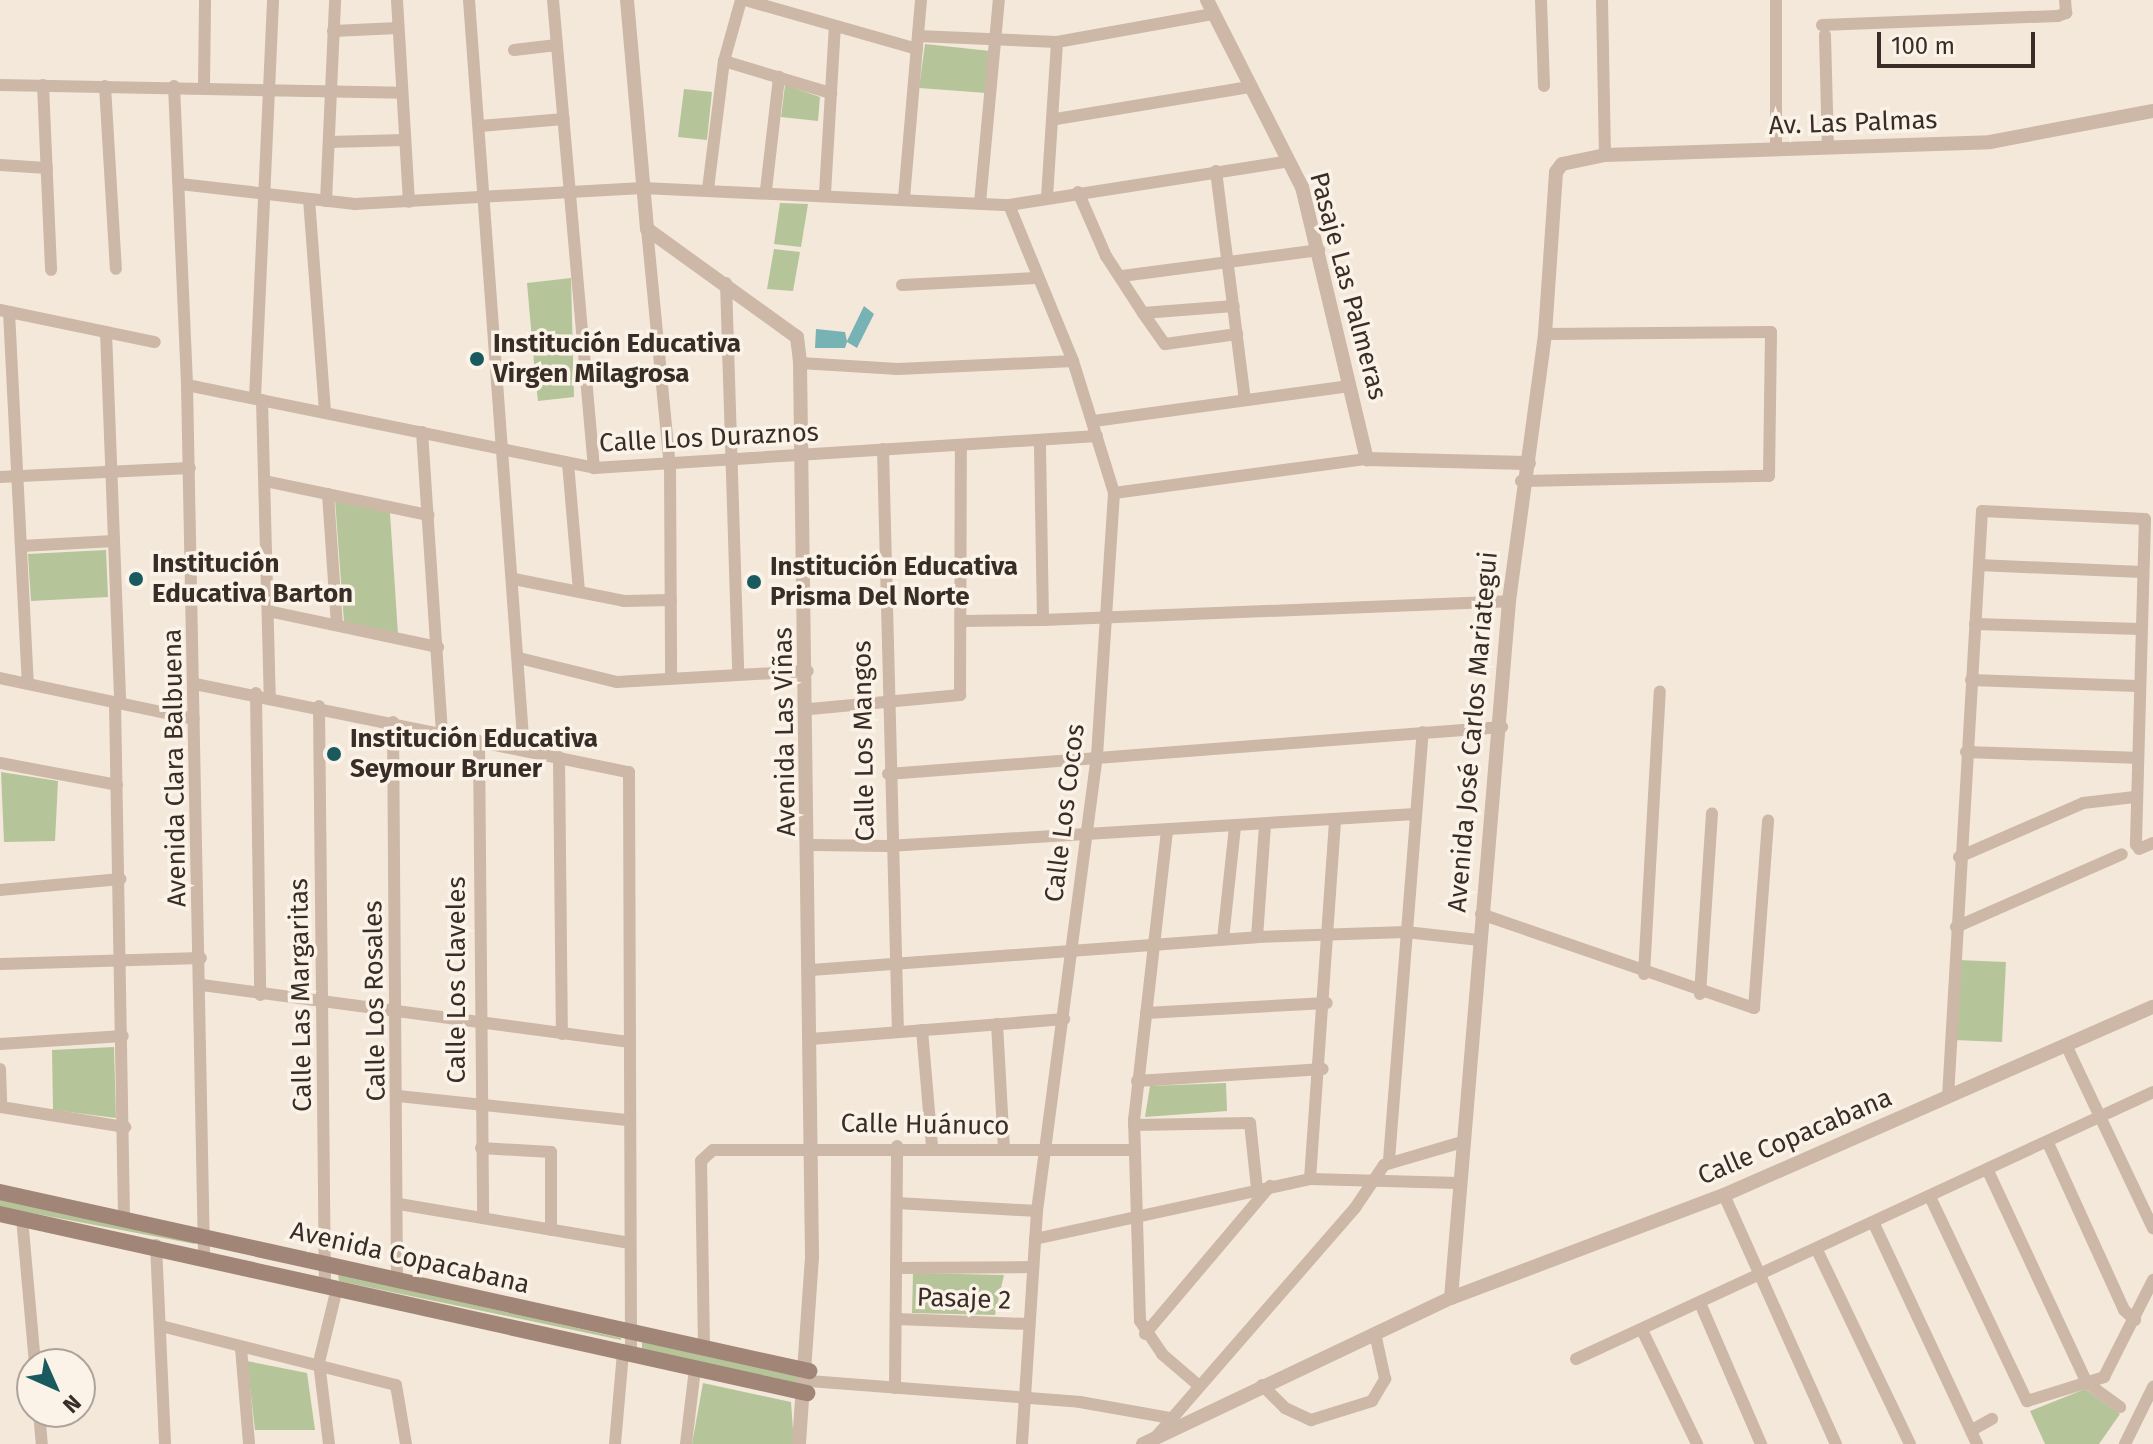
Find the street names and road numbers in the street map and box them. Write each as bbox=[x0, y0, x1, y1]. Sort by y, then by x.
street label: Av. Las Palmas bbox=[1768, 104, 1938, 142]
street label: Pasaje Las Palmeras bbox=[1303, 169, 1393, 403]
street label: Calle Los Duraznos bbox=[598, 417, 820, 459]
street label: Avenida José Carlos Mariategui bbox=[1442, 550, 1504, 914]
street label: Avenida Las Viñas bbox=[768, 627, 802, 837]
street label: Avenida Clara Balbuena bbox=[157, 629, 193, 907]
street label: Calle Los Mangos bbox=[847, 640, 881, 842]
street label: Calle Los Cocos bbox=[1039, 722, 1091, 904]
street label: Calle Los Claveles bbox=[441, 876, 473, 1084]
street label: Calle Las Margaritas bbox=[283, 878, 319, 1112]
street label: Calle Los Rosales bbox=[358, 900, 392, 1102]
street label: Calle Copacabana bbox=[1693, 1082, 1897, 1192]
street label: Calle Huánuco bbox=[840, 1108, 1010, 1142]
street label: Avenida Copacabana bbox=[287, 1215, 533, 1301]
street label: Pasaje 2 bbox=[916, 1282, 1012, 1316]

